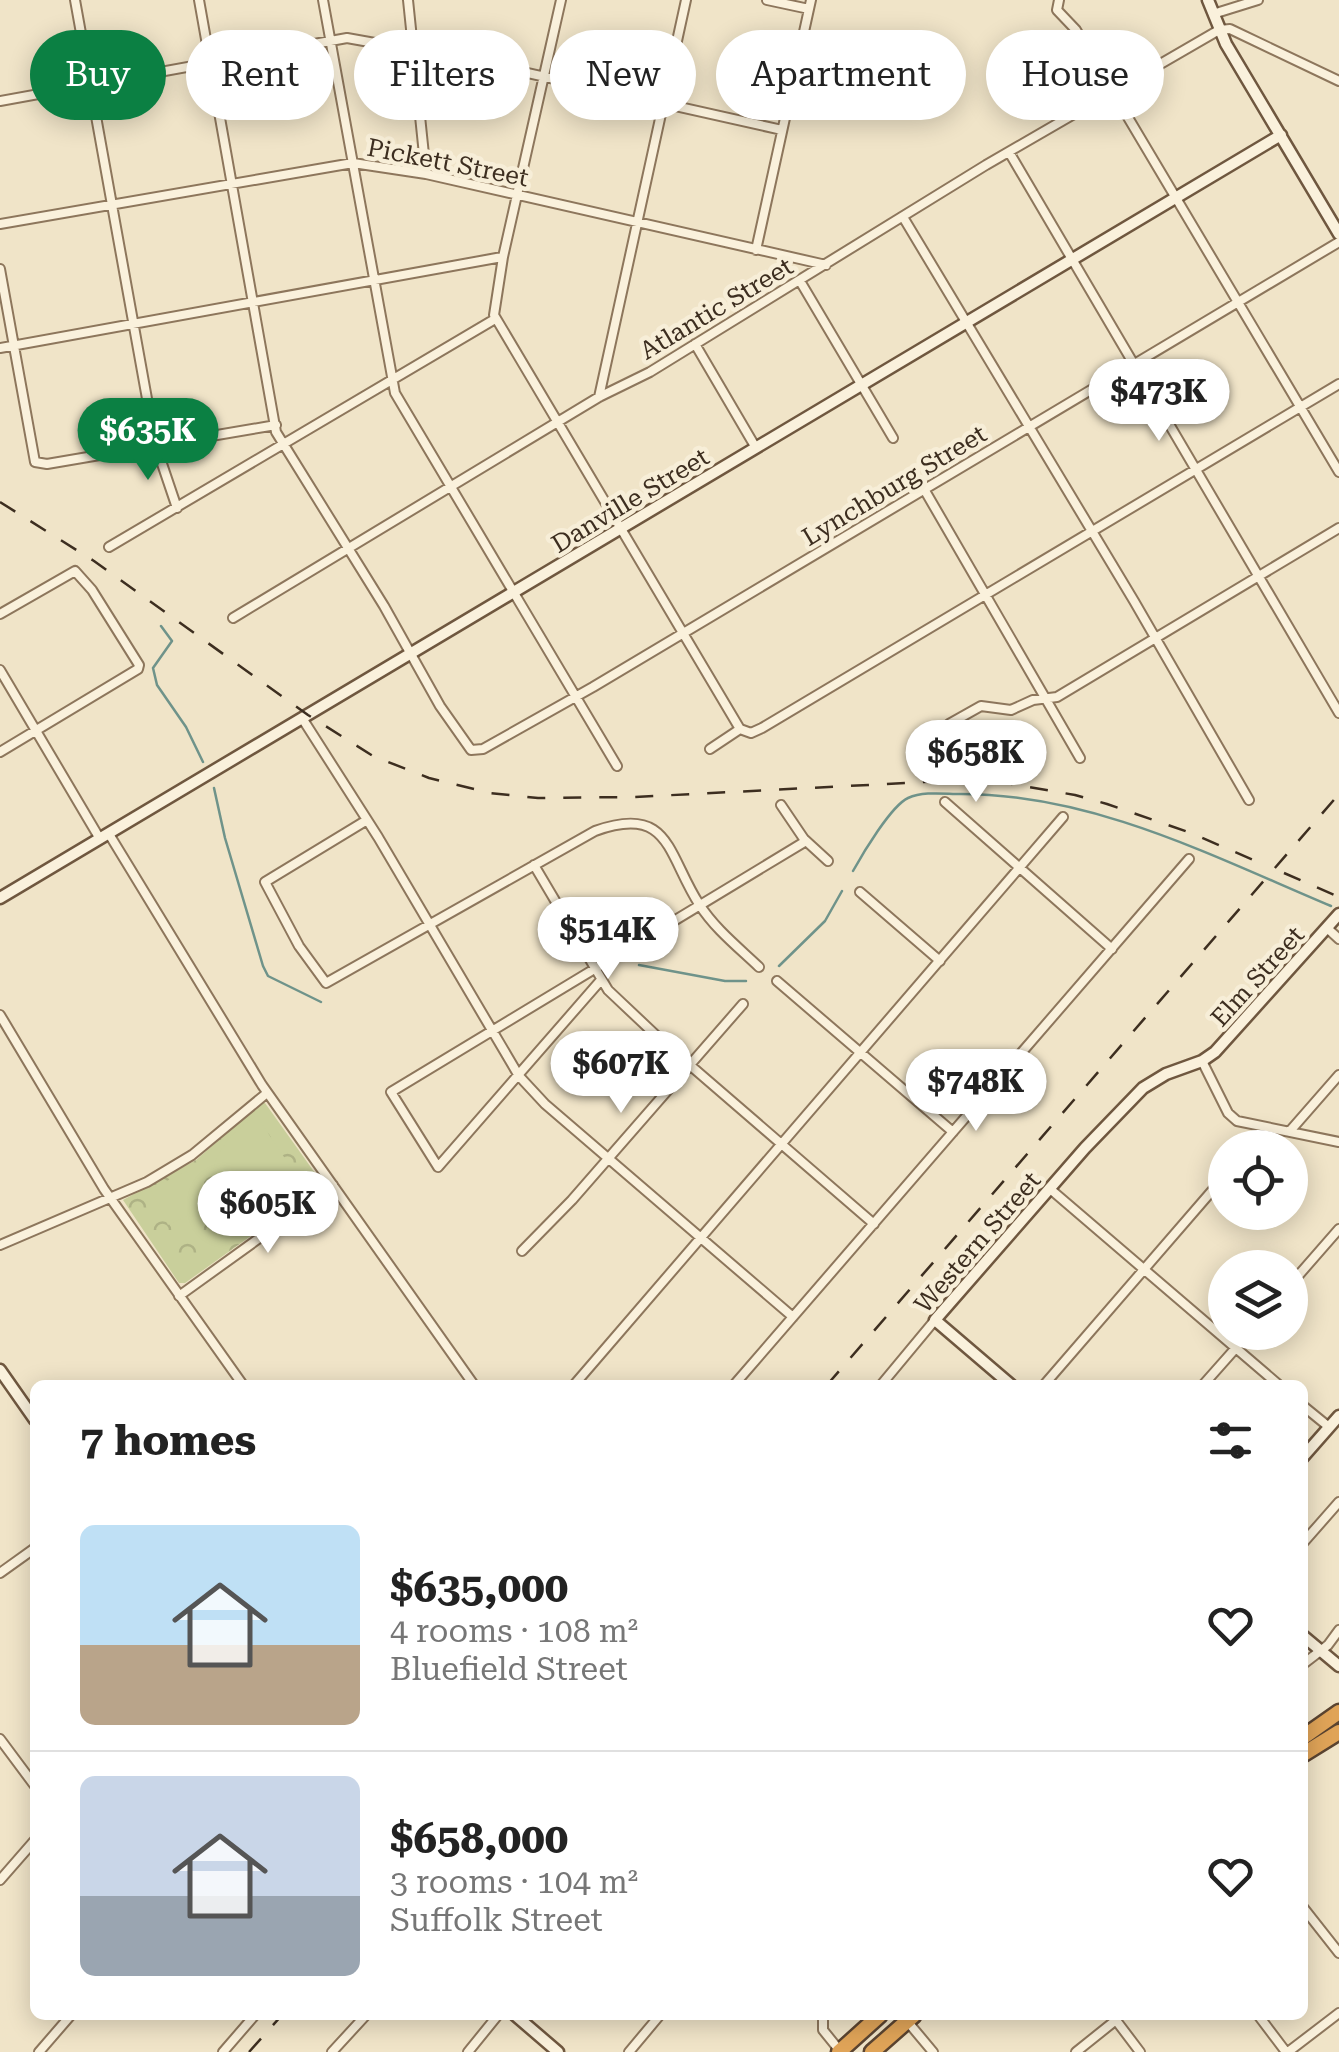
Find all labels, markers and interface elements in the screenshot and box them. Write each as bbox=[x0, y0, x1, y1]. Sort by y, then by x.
chip: Buy bbox=[30, 30, 166, 120]
chip: Rent bbox=[186, 30, 334, 120]
chip: Filters bbox=[354, 30, 530, 120]
chip: New bbox=[550, 30, 696, 120]
chip: Apartment bbox=[716, 30, 966, 120]
chip: House bbox=[986, 30, 1164, 120]
street label: Pickett Street bbox=[365, 133, 531, 192]
street label: Atlantic Street bbox=[635, 251, 798, 365]
pin: $473K bbox=[1089, 359, 1229, 444]
text: $473K bbox=[1111, 372, 1207, 410]
pin: $635K bbox=[78, 398, 218, 483]
text: $635K bbox=[100, 411, 196, 449]
street label: Lynchburg Street bbox=[797, 419, 992, 552]
street label: Danville Street bbox=[546, 442, 714, 559]
pin: $658K bbox=[906, 720, 1046, 805]
text: $658K bbox=[928, 733, 1024, 771]
pin: $514K bbox=[538, 897, 678, 982]
text: $514K bbox=[560, 910, 656, 948]
street label: Elm Street bbox=[1205, 920, 1310, 1032]
pin: $607K bbox=[551, 1031, 691, 1116]
text: $607K bbox=[573, 1044, 669, 1082]
pin: $748K bbox=[906, 1049, 1046, 1134]
text: $748K bbox=[928, 1062, 1024, 1100]
map controls bbox=[1208, 1130, 1308, 1350]
button: locate bbox=[1208, 1130, 1308, 1230]
street label: Western Street bbox=[908, 1166, 1046, 1319]
pin: $605K bbox=[198, 1171, 338, 1256]
text: $605K bbox=[220, 1184, 316, 1222]
button: layers bbox=[1208, 1250, 1308, 1350]
icon: filters bbox=[1203, 1413, 1258, 1468]
text: 7 homes bbox=[80, 1416, 256, 1465]
text: $635,000 bbox=[390, 1563, 568, 1612]
icon: home bbox=[160, 1565, 280, 1685]
icon: heart bbox=[1203, 1598, 1258, 1653]
text: 4 rooms · 108 m² bbox=[390, 1612, 638, 1650]
text: Bluefield Street bbox=[390, 1650, 628, 1688]
text: $658,000 bbox=[390, 1814, 568, 1863]
icon: home bbox=[160, 1816, 280, 1936]
icon: heart bbox=[1203, 1849, 1258, 1904]
text: 3 rooms · 104 m² bbox=[390, 1863, 638, 1901]
text: Suffolk Street bbox=[390, 1901, 603, 1939]

